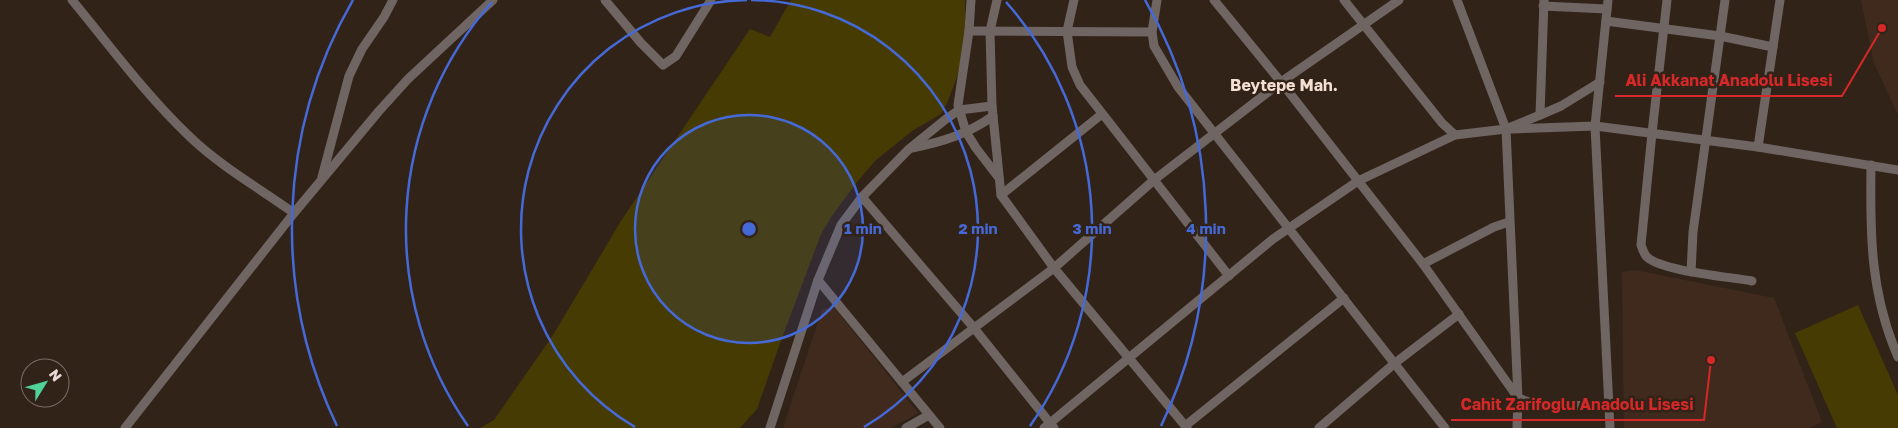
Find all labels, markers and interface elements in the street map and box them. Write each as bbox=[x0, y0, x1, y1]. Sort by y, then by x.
callout: Ali Akkanat Anadolu Lisesi bbox=[1615, 65, 1842, 96]
text: Ali Akkanat Anadolu Lisesi bbox=[1625, 70, 1833, 90]
district label: Beytepe Mah. bbox=[1230, 75, 1338, 95]
text: 1 min bbox=[844, 219, 882, 237]
text: 2 min bbox=[958, 219, 998, 237]
text: 3 min bbox=[1072, 219, 1112, 237]
text: 4 min bbox=[1186, 219, 1226, 237]
centre of rings bbox=[740, 220, 758, 238]
north arrow bbox=[20, 358, 70, 408]
text: N bbox=[46, 366, 66, 384]
callout: Cahit Zarifoğlu Anadolu Lisesi bbox=[1451, 389, 1704, 420]
text: Cahit Zarifoğlu Anadolu Lisesi bbox=[1460, 394, 1694, 414]

